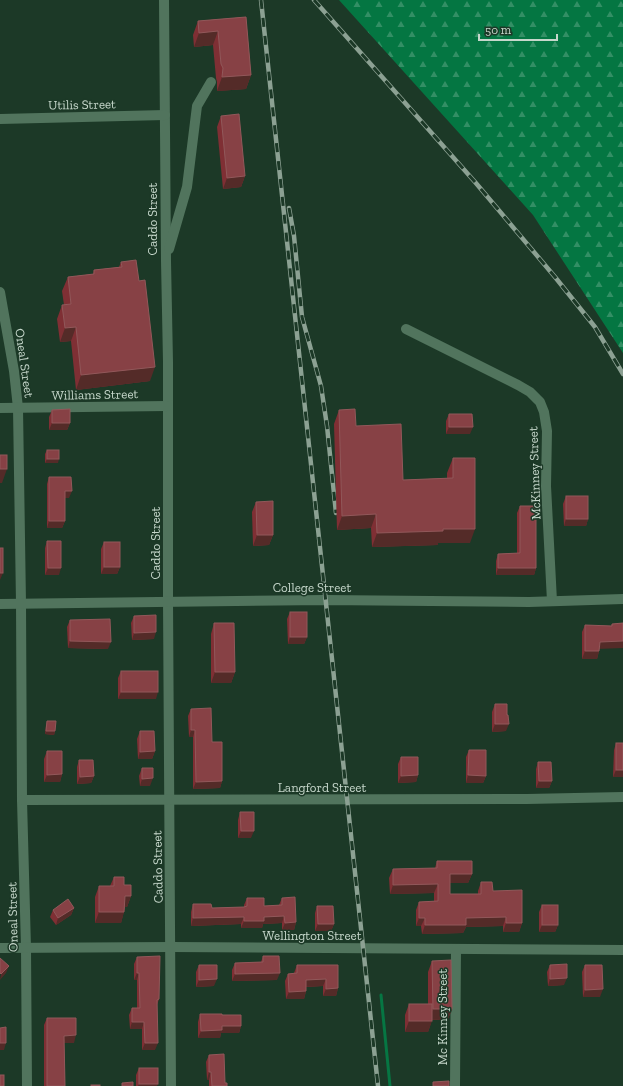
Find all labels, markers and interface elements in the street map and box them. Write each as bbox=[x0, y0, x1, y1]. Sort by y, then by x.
scale bar bbox=[479, 16, 557, 42]
text: 50 m bbox=[485, 23, 512, 37]
street label: Utilis Street bbox=[48, 96, 116, 113]
street label: Caddo Street bbox=[145, 182, 160, 255]
street label: Oneal Street bbox=[12, 327, 37, 399]
street label: Williams Street bbox=[52, 386, 139, 403]
street label: McKinney Street bbox=[525, 426, 544, 520]
street label: Caddo Street bbox=[148, 506, 163, 579]
street label: College Street bbox=[273, 580, 351, 595]
street label: Langford Street bbox=[278, 780, 366, 795]
street label: Caddo Street bbox=[149, 830, 166, 904]
street label: Oneal Street bbox=[4, 882, 21, 952]
street label: Wellington Street bbox=[263, 928, 362, 943]
street label: Mc Kinney Street bbox=[435, 969, 450, 1065]

